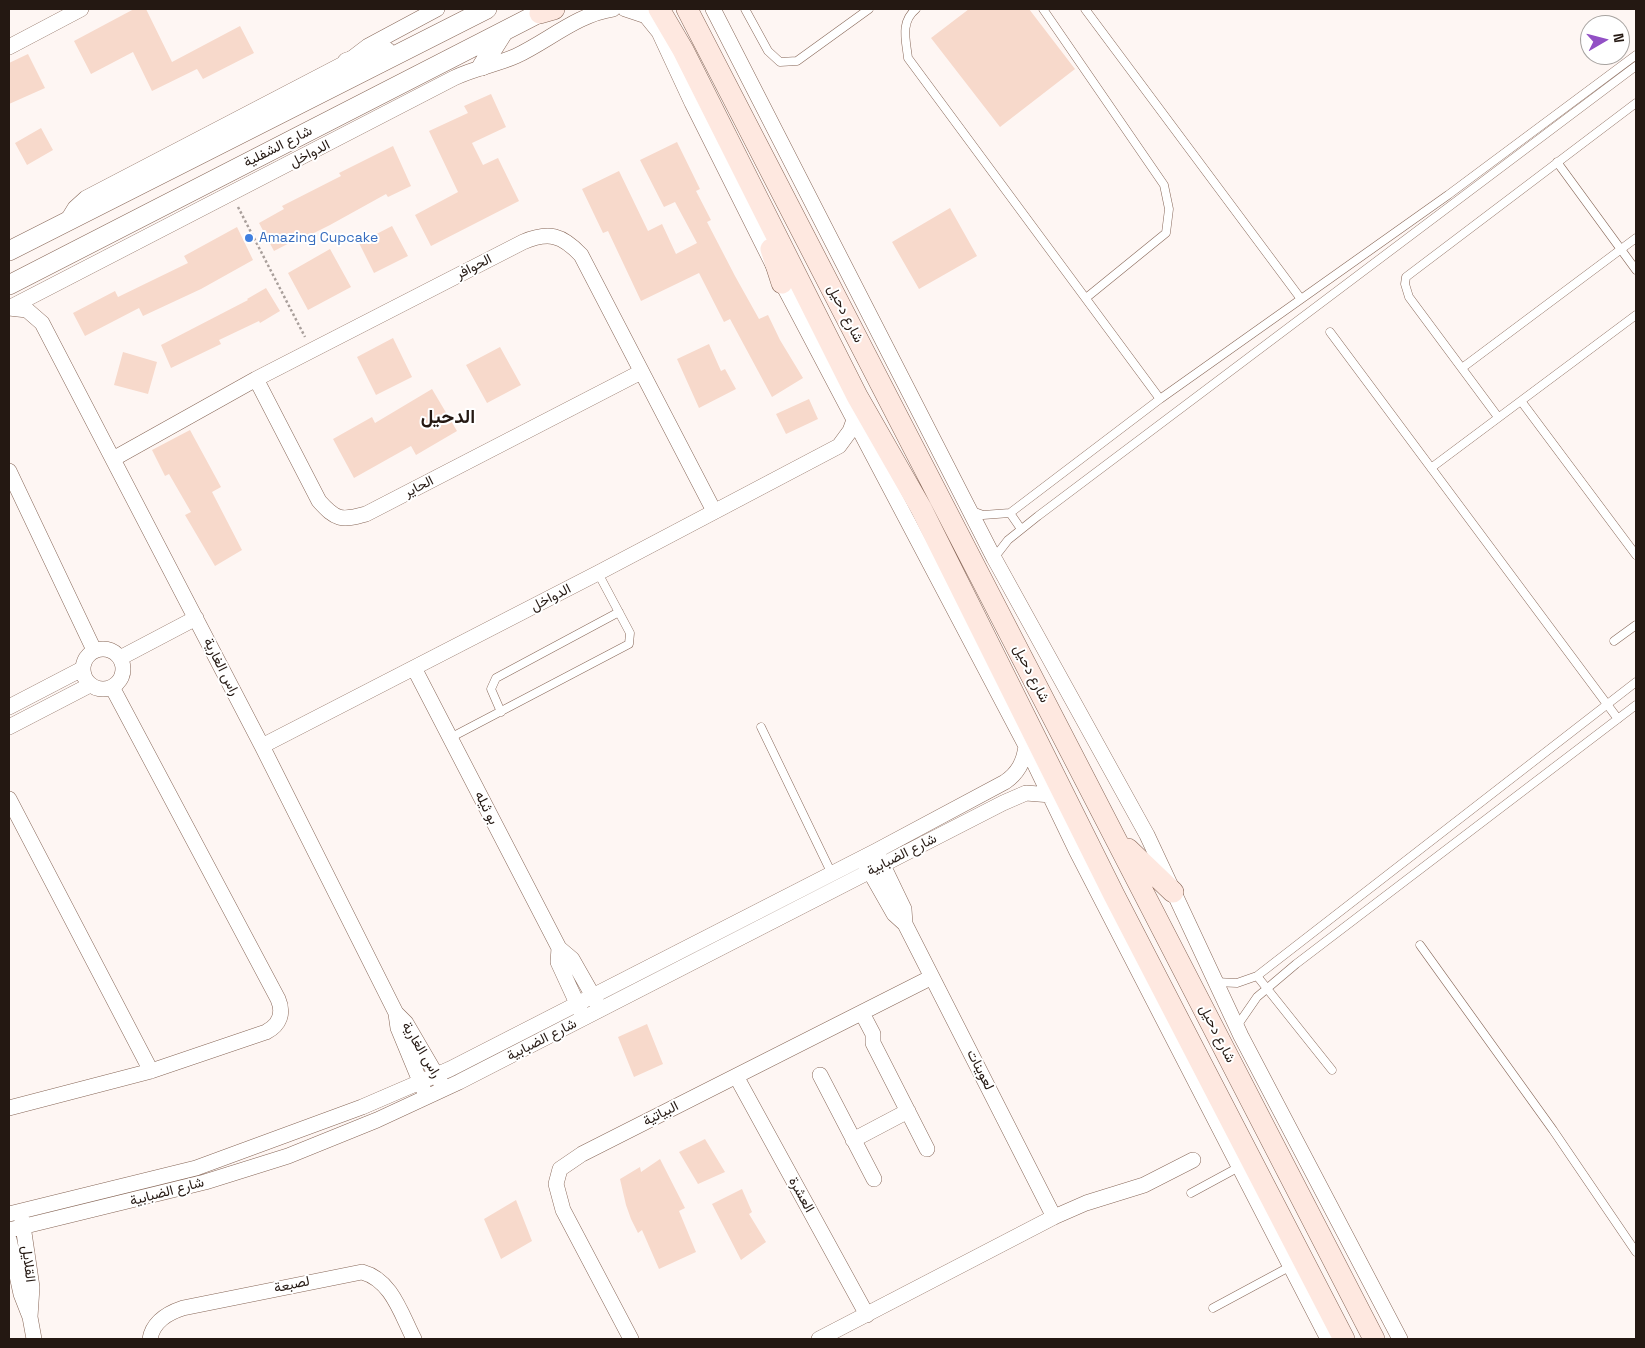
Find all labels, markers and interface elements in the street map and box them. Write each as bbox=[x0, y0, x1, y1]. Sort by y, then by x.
north arrow bbox=[1580, 15, 1630, 65]
text: N bbox=[1609, 32, 1628, 44]
street label: شارع الشفلية bbox=[241, 123, 315, 171]
street label: الدواخل bbox=[287, 137, 333, 171]
place label: Amazing Cupcake bbox=[259, 230, 378, 246]
marker: Amazing Cupcake bbox=[243, 232, 255, 244]
street label: الحوافر bbox=[453, 251, 495, 283]
street label: شارع دحيل bbox=[823, 282, 867, 346]
district label: الدحيل bbox=[421, 407, 475, 429]
street label: الحاير bbox=[401, 473, 437, 501]
street label: الدواخل bbox=[528, 581, 574, 615]
street label: راس الغارية bbox=[199, 635, 243, 699]
street label: شارع دحيل bbox=[1009, 642, 1053, 706]
street label: بو ثيله bbox=[471, 789, 501, 827]
street label: شارع الضبابية bbox=[864, 830, 940, 880]
street label: شارع دحيل bbox=[1195, 1002, 1239, 1066]
street label: شارع الضبابية bbox=[504, 1015, 580, 1065]
street label: راس الغارية bbox=[398, 1019, 444, 1081]
street label: لعوينات bbox=[963, 1047, 997, 1093]
street label: البياتية bbox=[640, 1098, 682, 1130]
street label: شارع الضبابية bbox=[128, 1174, 206, 1210]
street label: العشرة bbox=[784, 1174, 818, 1216]
street label: القلايل bbox=[17, 1245, 39, 1283]
street label: لصبعة bbox=[273, 1273, 311, 1297]

